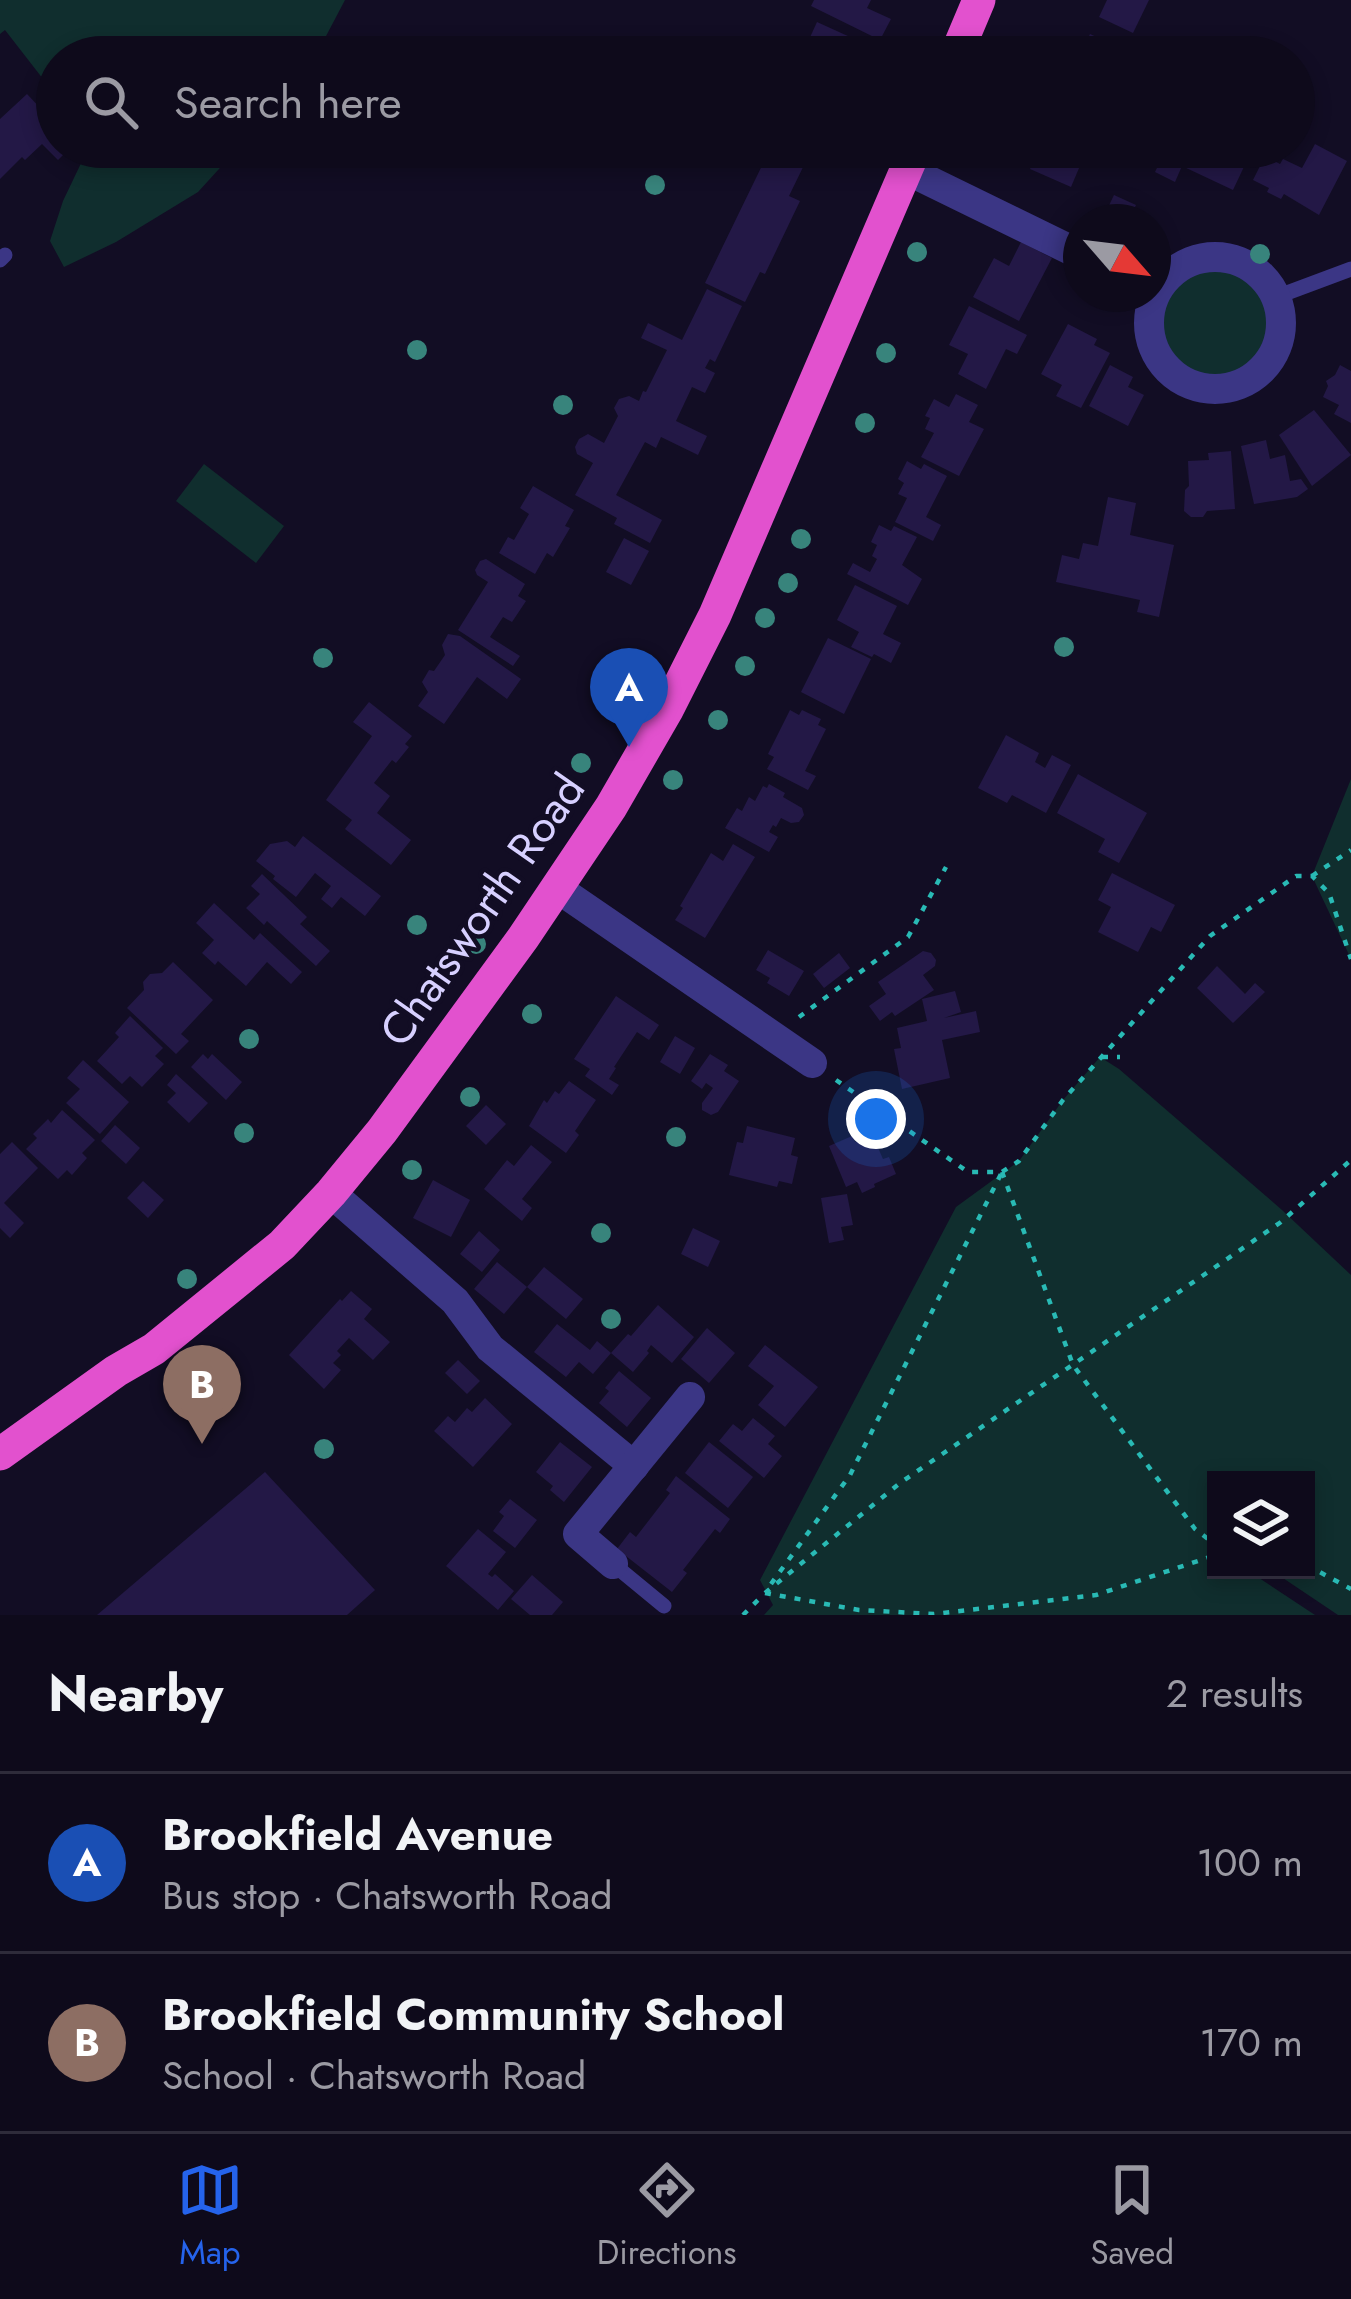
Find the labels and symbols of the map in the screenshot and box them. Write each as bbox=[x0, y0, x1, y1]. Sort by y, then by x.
north arrow bbox=[1063, 204, 1171, 312]
pin: A bbox=[590, 648, 668, 747]
street label: Chatsworth Road bbox=[364, 760, 600, 1060]
your location bbox=[846, 1089, 906, 1149]
pin: B bbox=[163, 1345, 241, 1444]

